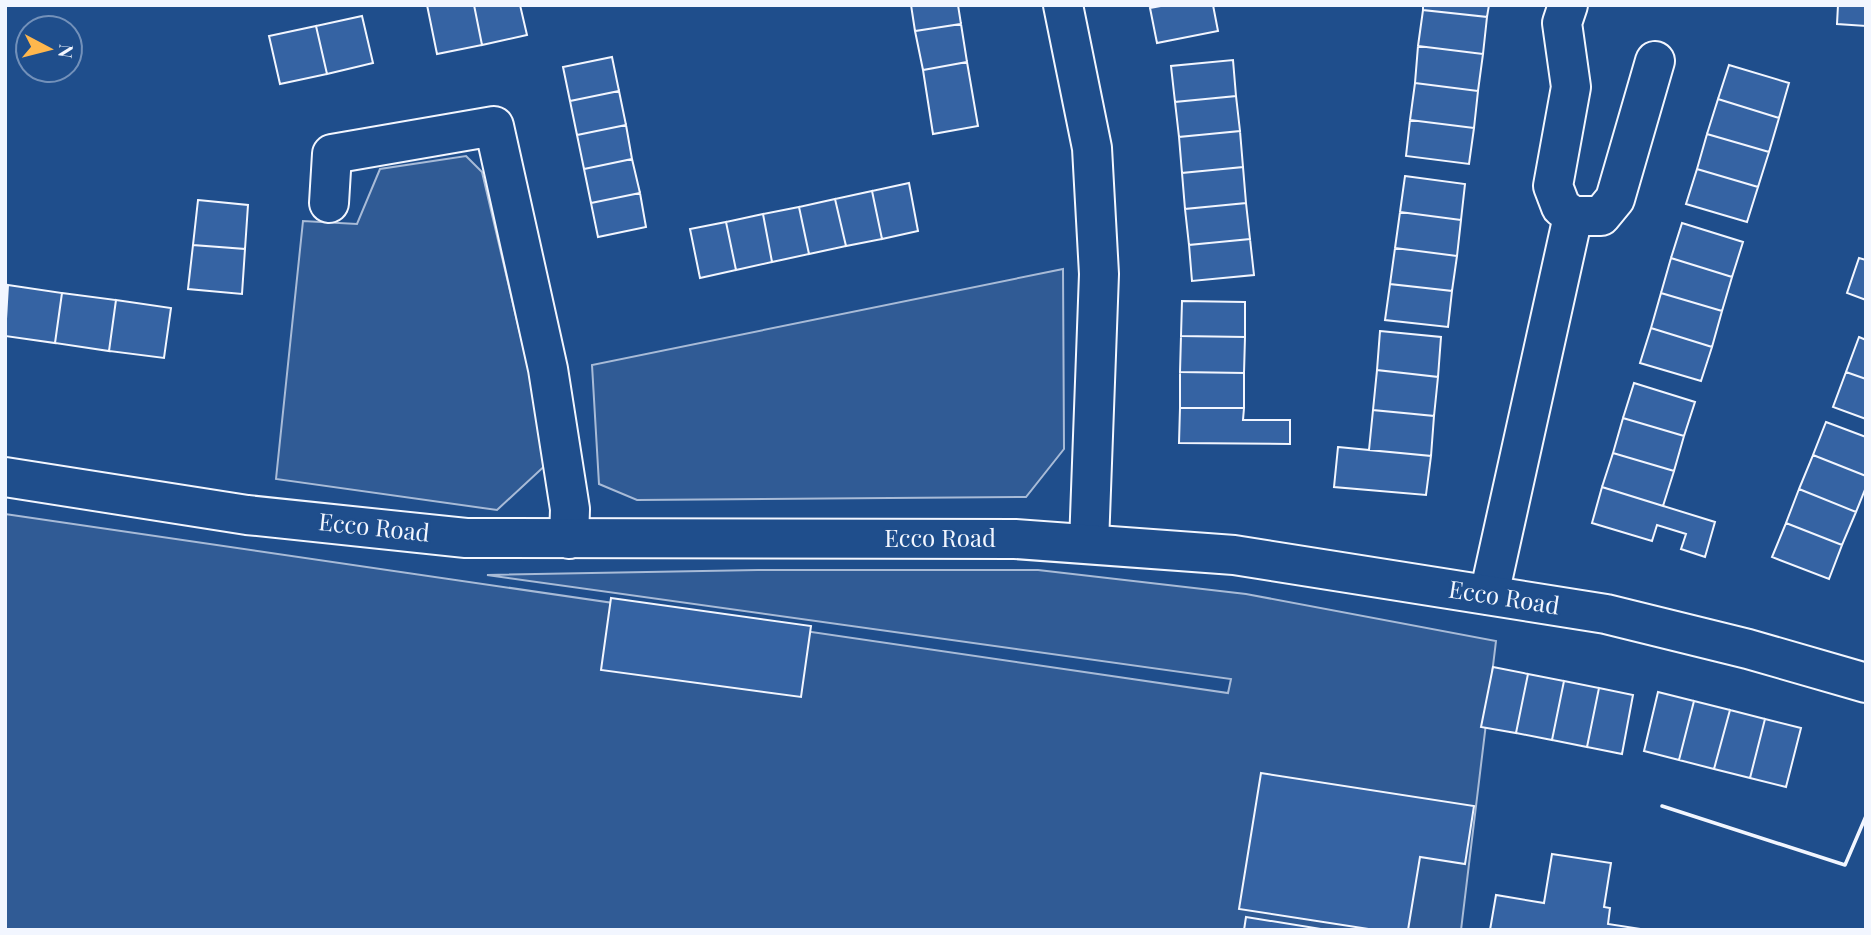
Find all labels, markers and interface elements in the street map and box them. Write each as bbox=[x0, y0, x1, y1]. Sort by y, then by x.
north arrow bbox=[14, 14, 84, 84]
text: N bbox=[53, 43, 81, 60]
street label: Ecco Road bbox=[317, 504, 431, 548]
street label: Ecco Road bbox=[884, 521, 996, 553]
street label: Ecco Road bbox=[1447, 571, 1562, 621]

